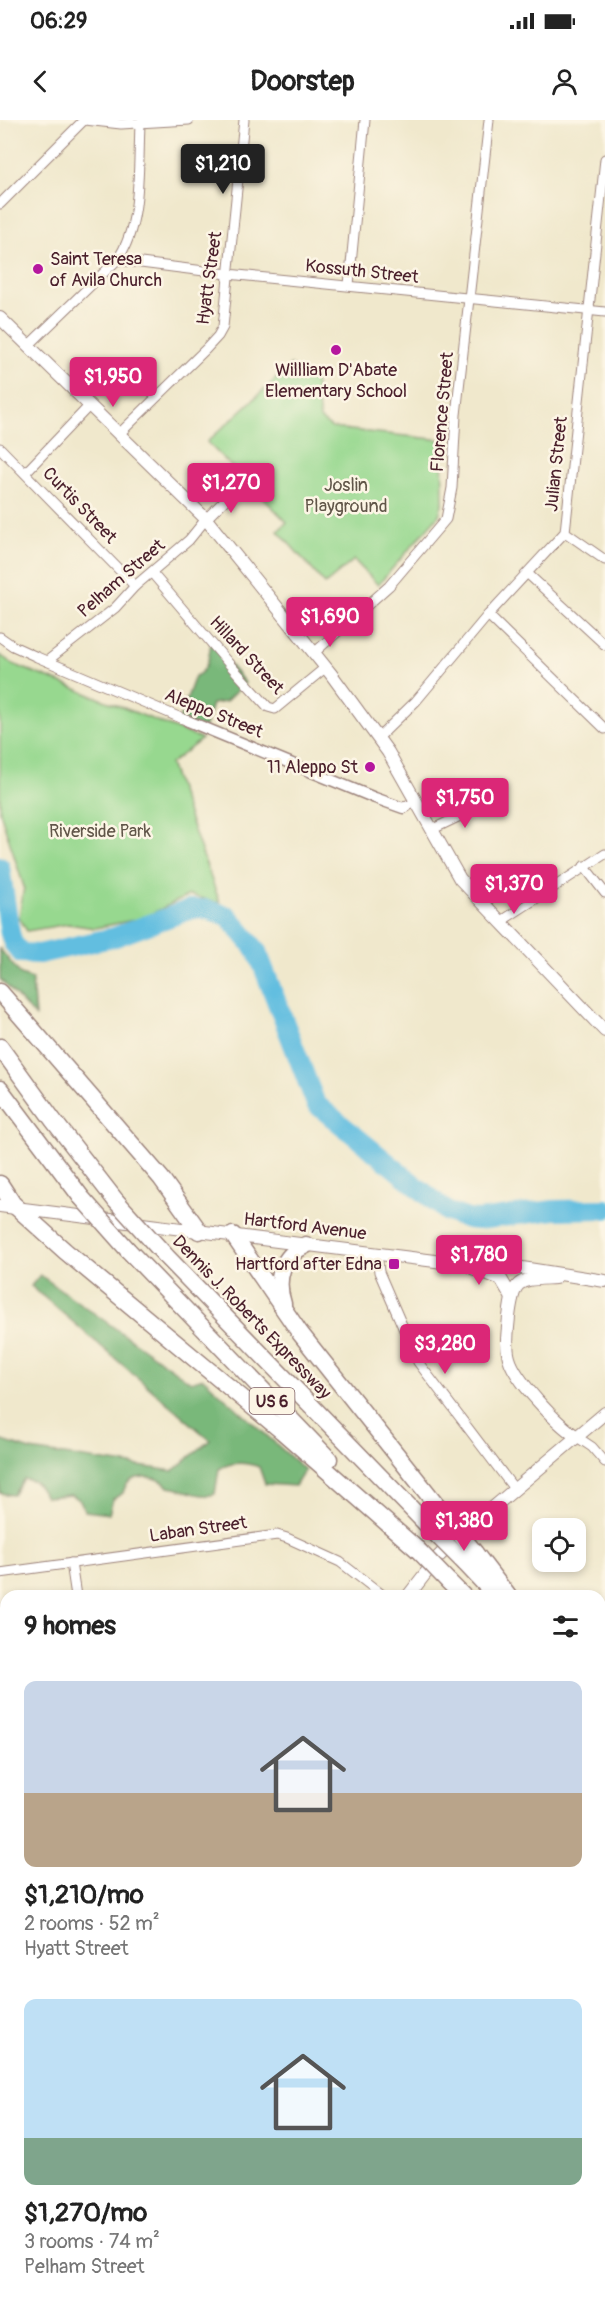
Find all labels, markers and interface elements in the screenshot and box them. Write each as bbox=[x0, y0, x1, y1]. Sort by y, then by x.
text: 06:29 bbox=[30, 7, 87, 35]
icon: back bbox=[24, 65, 57, 98]
text: Doorstep bbox=[250, 65, 355, 98]
icon: person bbox=[548, 65, 581, 98]
pin: $1,210 bbox=[174, 144, 272, 195]
text: $1,210 bbox=[195, 151, 251, 176]
street label: Hyatt Street bbox=[192, 229, 228, 326]
place label: Saint Teresa of Avila Church bbox=[50, 248, 162, 292]
street label: Kossuth Street bbox=[304, 254, 420, 289]
marker: Saint Teresa of Avila Church bbox=[31, 262, 45, 276]
marker: Willliam D'Abate Elementary School bbox=[329, 343, 343, 357]
street label: Florence Street bbox=[426, 350, 459, 473]
pin: $1,950 bbox=[64, 357, 162, 408]
place label: Willliam D'Abate Elementary School bbox=[265, 359, 407, 403]
text: $1,950 bbox=[84, 364, 142, 389]
street label: Julian Street bbox=[540, 414, 573, 513]
street label: Curtis Street bbox=[37, 462, 122, 549]
pin: $1,270 bbox=[182, 463, 280, 514]
text: $1,270 bbox=[201, 470, 261, 495]
park label: Joslin Playground bbox=[304, 474, 388, 518]
street label: Pelham Street bbox=[73, 534, 170, 623]
pin: $1,690 bbox=[281, 597, 379, 648]
text: $1,690 bbox=[300, 604, 360, 629]
street label: Hillard Street bbox=[204, 611, 289, 700]
street label: Aleppo Street bbox=[161, 683, 267, 744]
place label: 11 Aleppo St bbox=[267, 756, 359, 779]
marker: 11 Aleppo St bbox=[363, 760, 377, 774]
pin: $1,750 bbox=[416, 778, 514, 829]
text: $1,750 bbox=[436, 785, 494, 810]
park label: Riverside Park bbox=[49, 820, 152, 843]
pin: $1,370 bbox=[465, 864, 563, 915]
text: $1,370 bbox=[484, 871, 544, 896]
street label: Hartford Avenue bbox=[242, 1208, 368, 1245]
street label: Dennis J. Roberts Expressway bbox=[167, 1230, 336, 1405]
pin: $1,780 bbox=[430, 1235, 528, 1286]
text: $1,780 bbox=[450, 1242, 508, 1267]
place label: Hartford after Edna bbox=[235, 1253, 382, 1276]
marker: Hartford after Edna bbox=[387, 1257, 401, 1271]
pin: $3,280 bbox=[396, 1324, 494, 1375]
text: $3,280 bbox=[414, 1331, 476, 1356]
road number: US 6 bbox=[250, 1388, 294, 1414]
pin: $1,380 bbox=[415, 1501, 513, 1552]
text: $1,380 bbox=[435, 1508, 493, 1533]
street label: Laban Street bbox=[148, 1511, 249, 1548]
map controls bbox=[532, 1518, 586, 1572]
button: locate bbox=[532, 1518, 586, 1572]
text: 9 homes bbox=[24, 1610, 116, 1642]
icon: filters bbox=[549, 1610, 582, 1643]
icon: home bbox=[249, 1720, 357, 1828]
text: $1,210/mo bbox=[24, 1879, 144, 1911]
text: 2 rooms · 52 m² bbox=[24, 1911, 160, 1936]
text: Hyatt Street bbox=[24, 1936, 129, 1961]
icon: home bbox=[249, 2038, 357, 2146]
text: $1,270/mo bbox=[24, 2197, 147, 2229]
text: 3 rooms · 74 m² bbox=[24, 2229, 160, 2254]
text: Pelham Street bbox=[24, 2254, 145, 2279]

